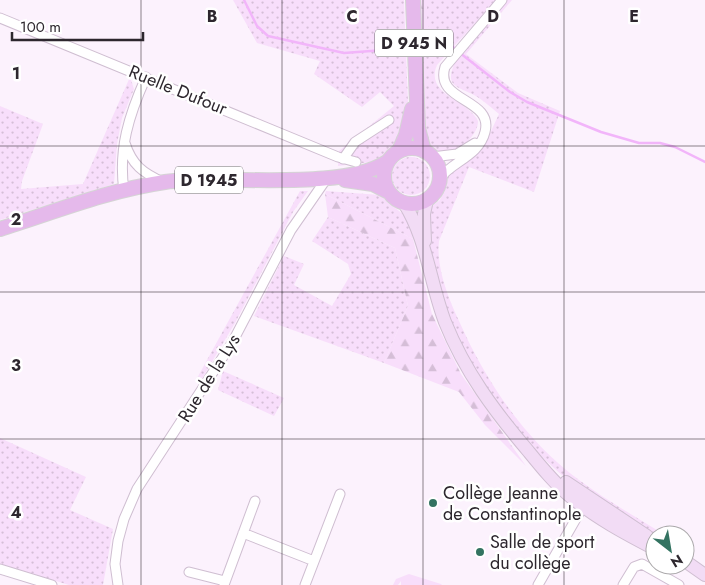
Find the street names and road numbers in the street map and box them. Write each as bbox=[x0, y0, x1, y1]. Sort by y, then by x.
road number: D 945 N bbox=[375, 29, 453, 56]
street label: Ruelle Dufour bbox=[125, 58, 232, 122]
road number: D 1945 bbox=[175, 166, 243, 194]
street label: Rue de la Lys bbox=[172, 329, 246, 427]

